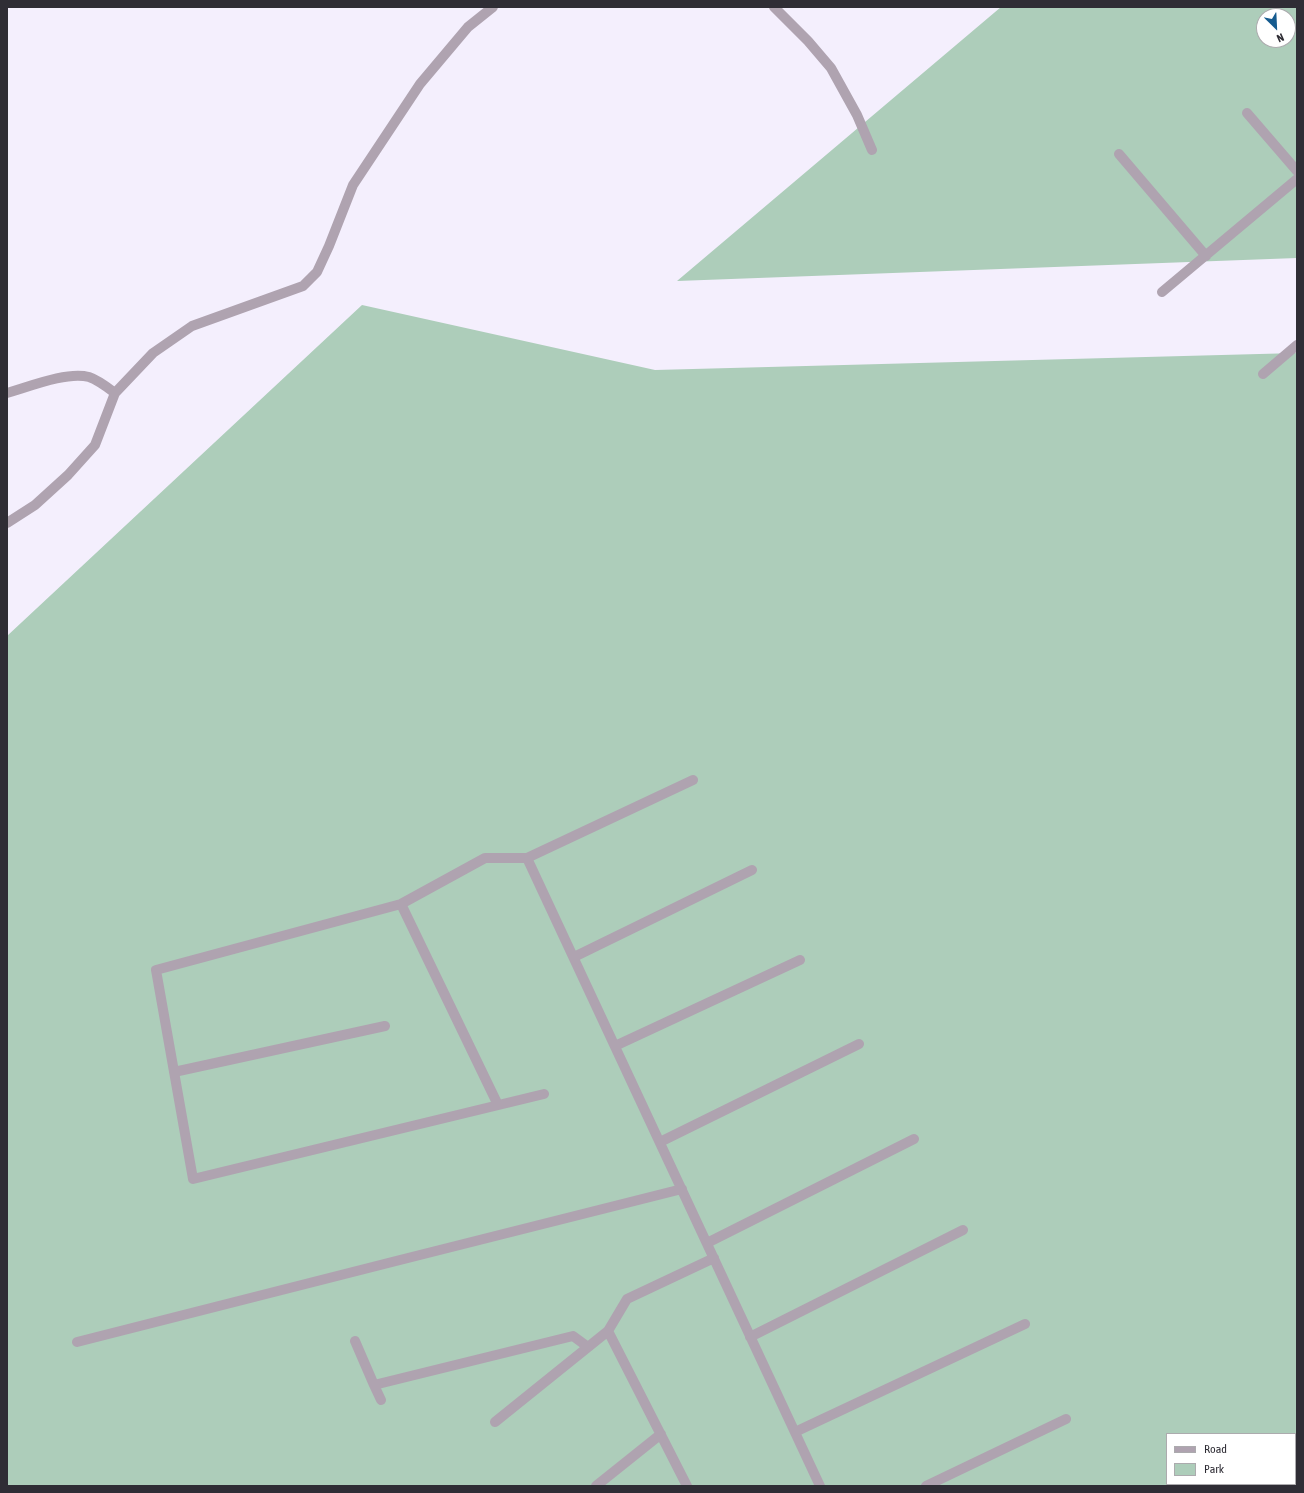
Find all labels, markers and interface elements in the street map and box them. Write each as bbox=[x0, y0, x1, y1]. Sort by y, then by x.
north arrow bbox=[1256, 8, 1296, 48]
text: N bbox=[1275, 31, 1286, 45]
legend bbox=[1166, 1433, 1296, 1485]
text: Road bbox=[1204, 1442, 1227, 1456]
text: Park bbox=[1204, 1462, 1224, 1476]

